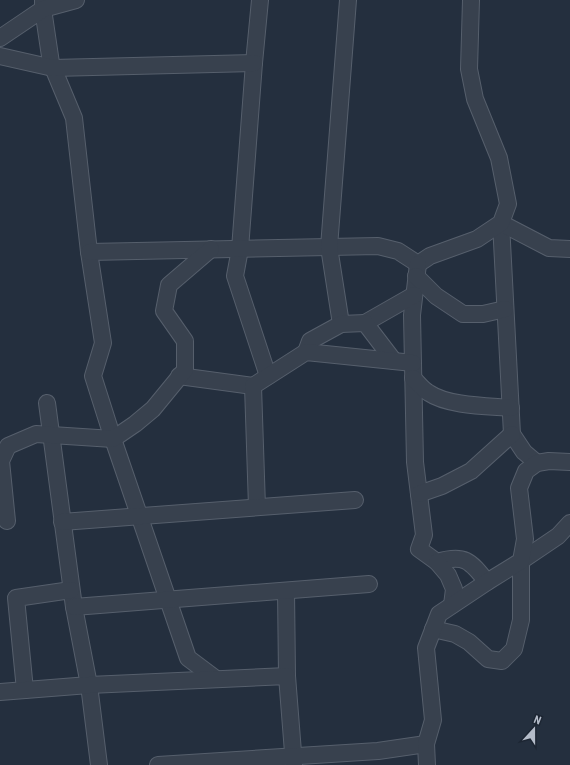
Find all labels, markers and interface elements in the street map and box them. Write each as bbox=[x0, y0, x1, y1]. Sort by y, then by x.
north arrow bbox=[514, 709, 554, 749]
text: N bbox=[532, 713, 543, 727]

